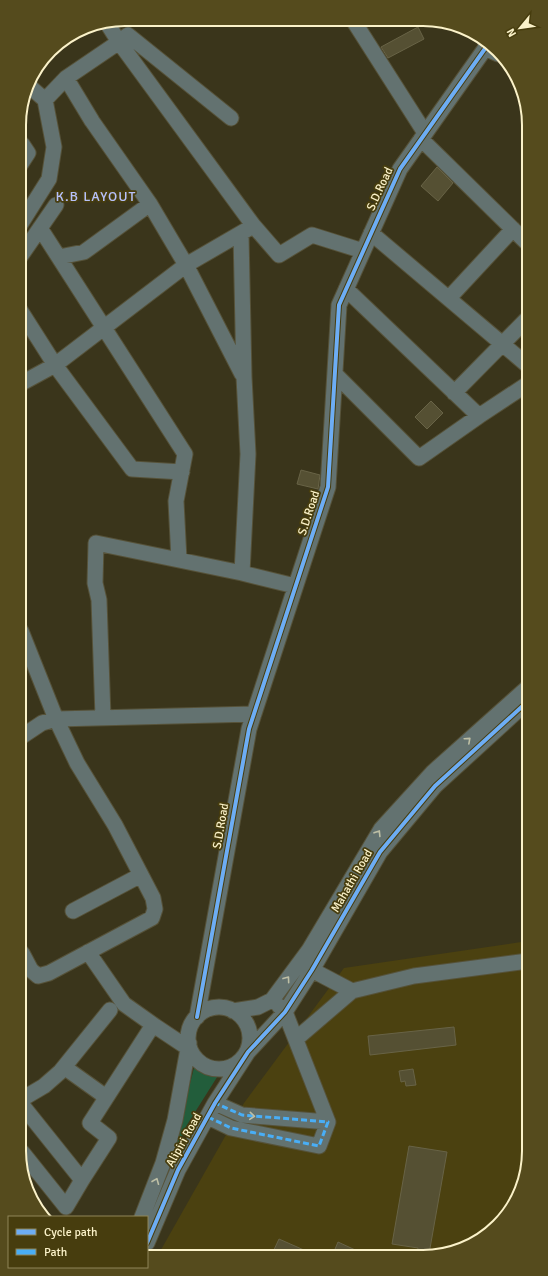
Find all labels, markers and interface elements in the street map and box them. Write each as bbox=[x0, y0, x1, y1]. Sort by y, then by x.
north arrow bbox=[500, 8, 540, 48]
text: N bbox=[504, 26, 519, 39]
street label: S.D.Road bbox=[363, 165, 397, 213]
district label: K.B LAYOUT bbox=[56, 188, 136, 205]
street label: S.D.Road bbox=[295, 489, 323, 537]
one-way arrow bbox=[464, 738, 471, 745]
street label: S.D.Road bbox=[210, 802, 232, 850]
one-way arrow bbox=[374, 831, 381, 838]
street label: Mahathi Road bbox=[328, 847, 376, 915]
one-way arrow bbox=[283, 977, 290, 984]
street label: Alipiri Road bbox=[163, 1110, 205, 1170]
one-way arrow bbox=[249, 1111, 255, 1120]
one-way arrow bbox=[152, 1177, 160, 1184]
legend bbox=[8, 1216, 148, 1268]
text: Cycle path bbox=[44, 1225, 97, 1240]
text: Path bbox=[44, 1245, 67, 1260]

